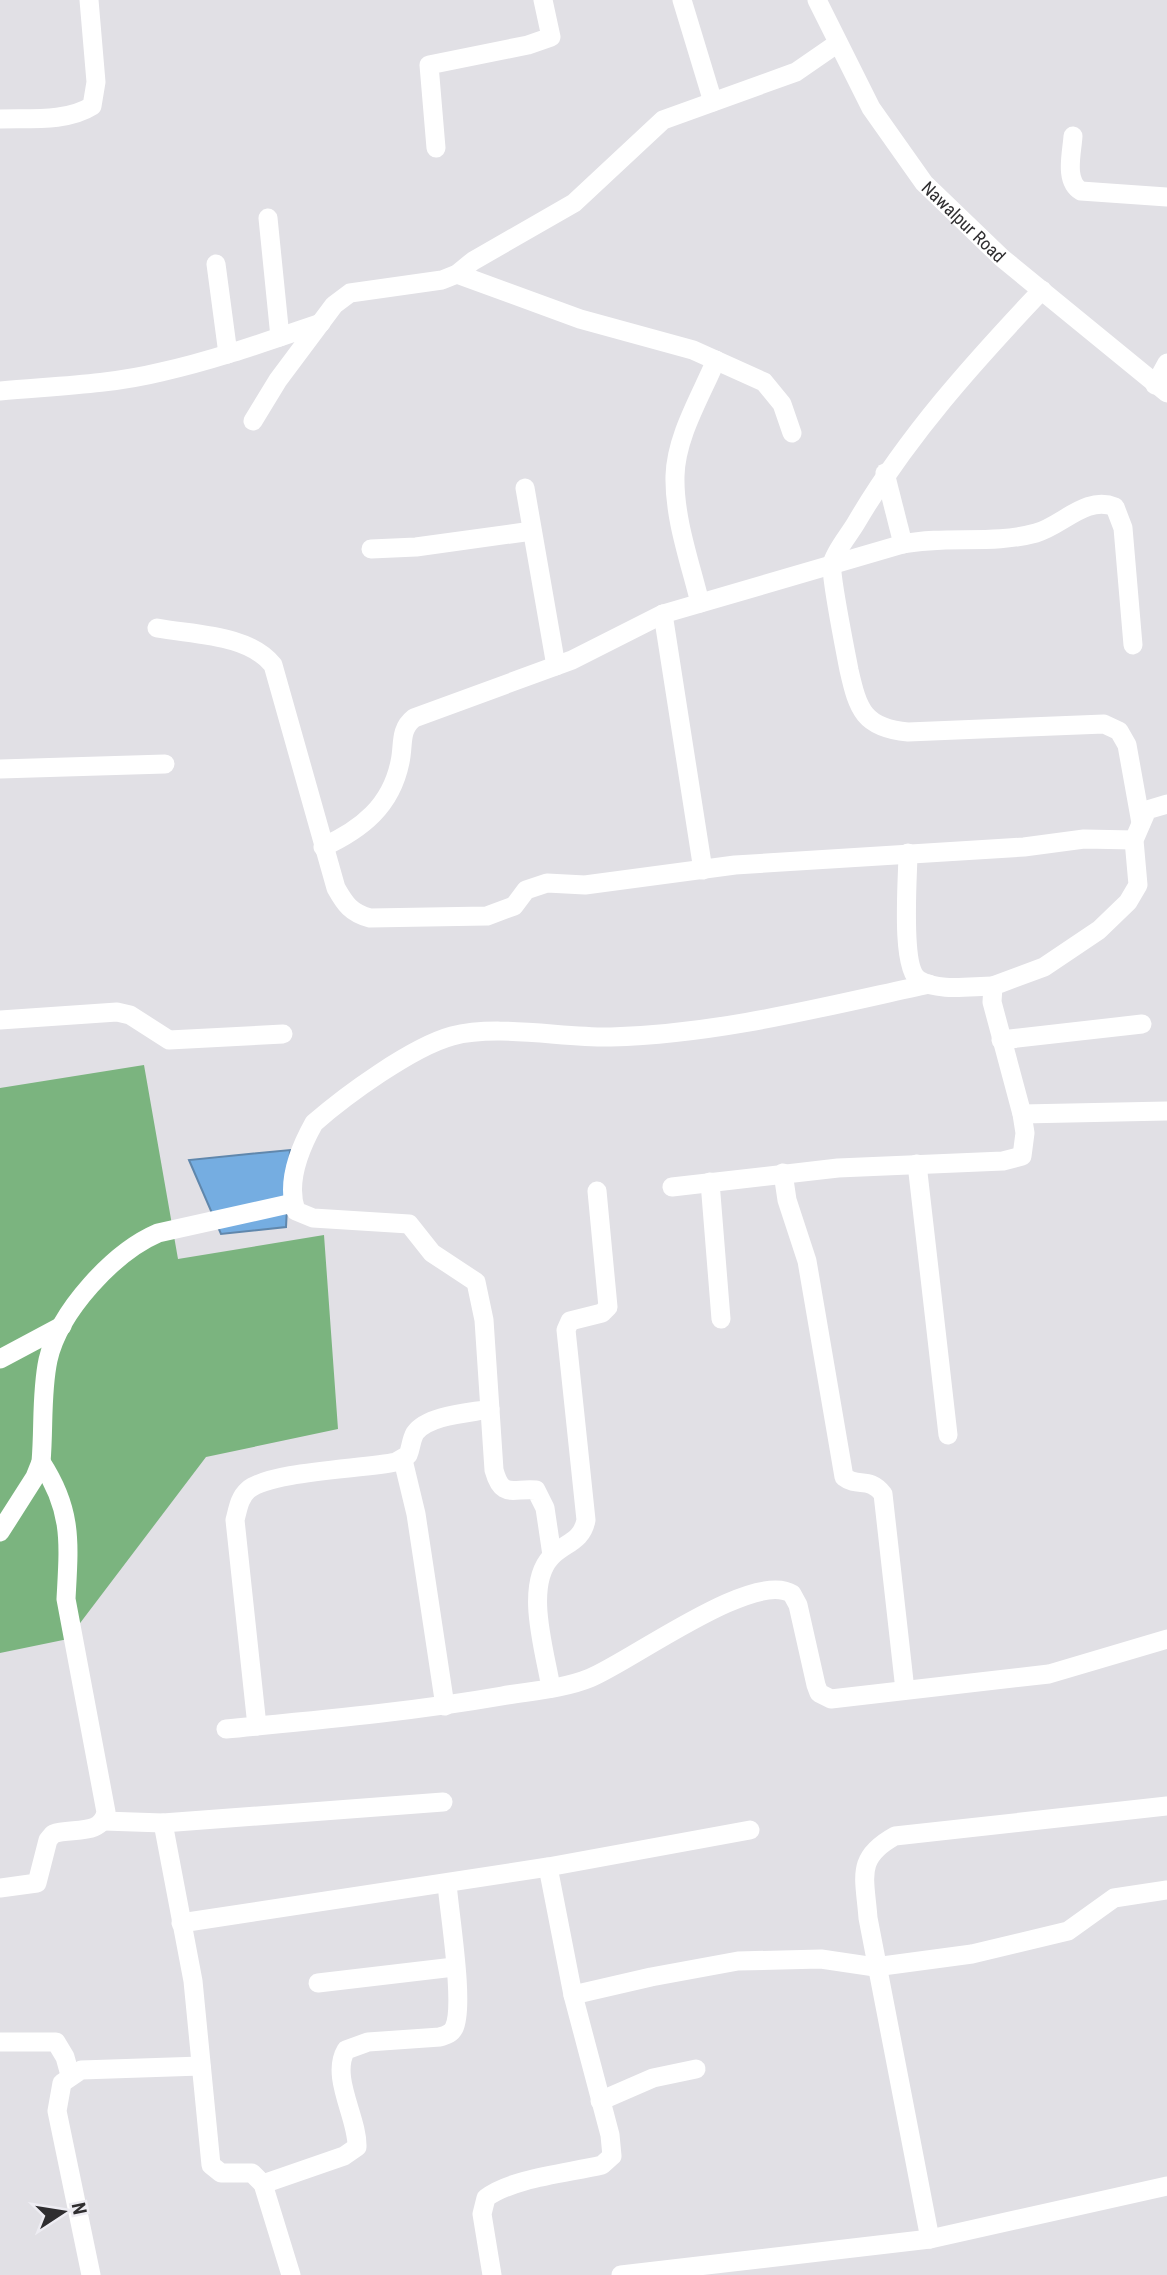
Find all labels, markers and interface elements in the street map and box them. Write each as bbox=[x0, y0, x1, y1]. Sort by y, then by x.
street label: Nawalpur Road bbox=[918, 177, 1010, 266]
north arrow bbox=[28, 2177, 98, 2247]
text: N bbox=[67, 2200, 92, 2217]

